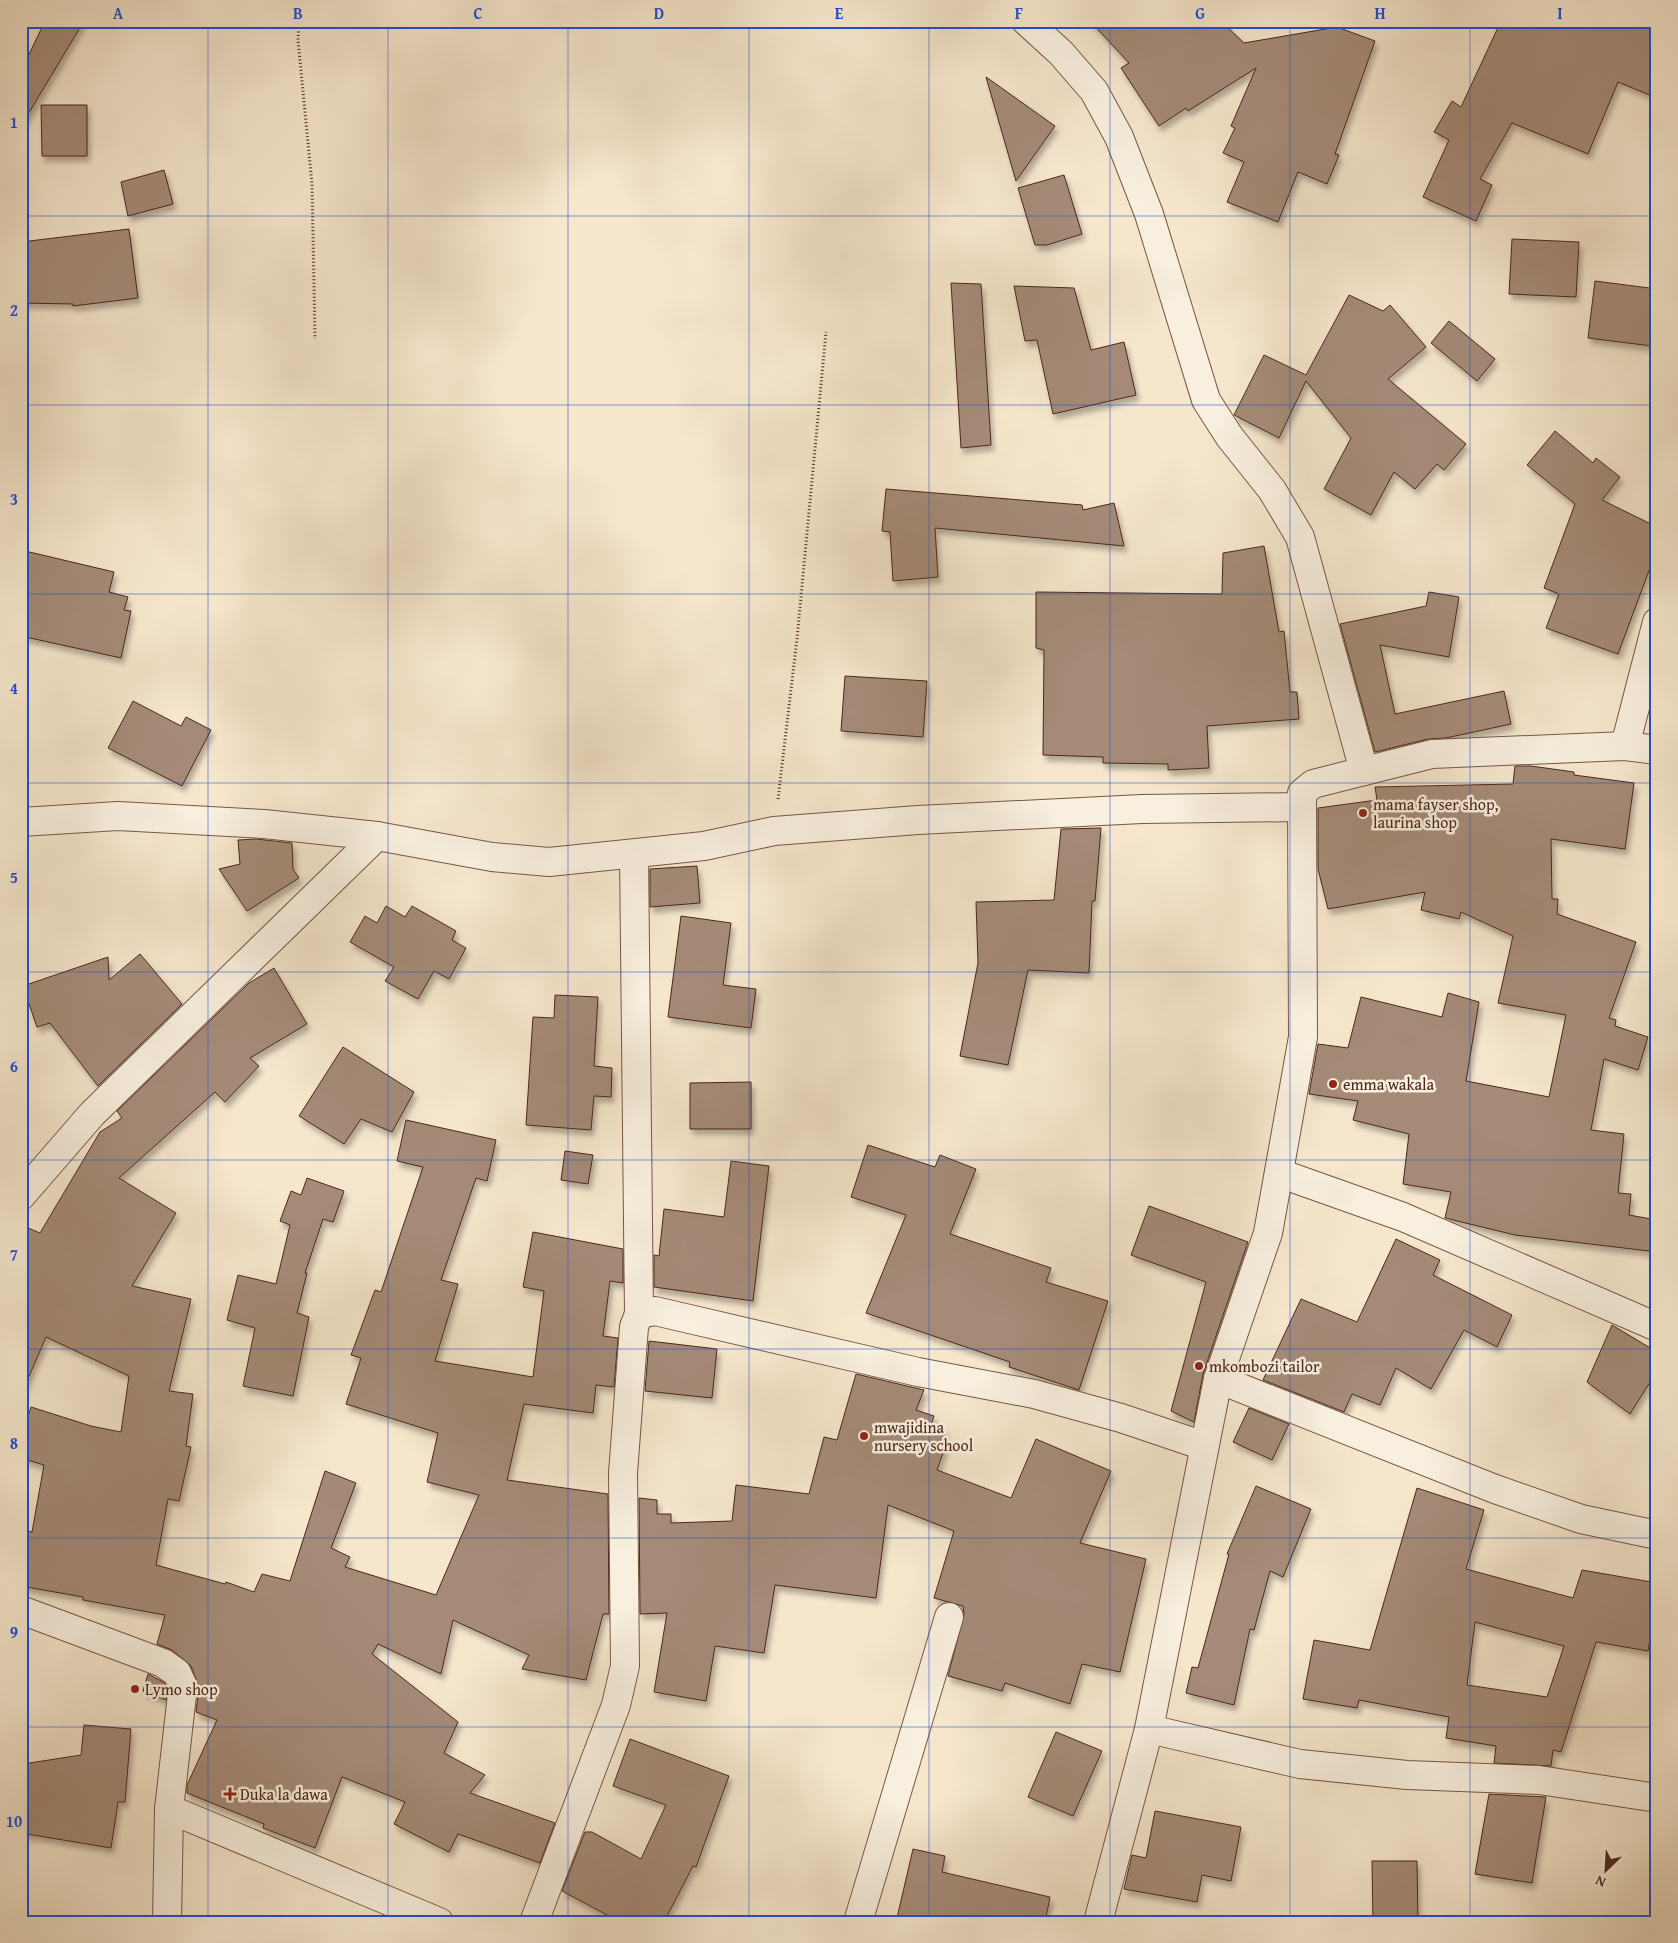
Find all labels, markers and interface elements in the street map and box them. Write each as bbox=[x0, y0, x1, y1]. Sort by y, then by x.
text: A bbox=[113, 1, 124, 25]
text: B bbox=[293, 1, 303, 25]
text: C bbox=[473, 1, 483, 25]
text: D bbox=[654, 1, 664, 25]
text: E bbox=[835, 1, 844, 25]
text: F bbox=[1015, 1, 1023, 25]
text: G bbox=[1195, 1, 1205, 25]
text: H bbox=[1374, 1, 1386, 25]
text: I bbox=[1557, 1, 1563, 25]
text: 1 bbox=[10, 110, 18, 134]
text: 2 bbox=[10, 298, 18, 322]
text: 3 bbox=[10, 487, 18, 511]
text: 4 bbox=[10, 676, 18, 700]
place label: mama fayser shop, laurina shop bbox=[1373, 792, 1499, 834]
marker: mama fayser shop, laurina shop bbox=[1357, 807, 1369, 819]
text: 5 bbox=[10, 865, 18, 889]
text: 6 bbox=[10, 1054, 18, 1078]
place label: emma wakala bbox=[1343, 1072, 1435, 1096]
marker: emma wakala bbox=[1327, 1078, 1339, 1090]
text: 7 bbox=[10, 1242, 18, 1266]
place label: mkombozi tailor bbox=[1209, 1354, 1320, 1378]
marker: mkombozi tailor bbox=[1193, 1360, 1205, 1372]
place label: mwajidina nursery school bbox=[874, 1415, 974, 1457]
marker: mwajidina nursery school bbox=[858, 1430, 870, 1442]
text: 8 bbox=[10, 1431, 18, 1455]
text: 9 bbox=[10, 1620, 18, 1644]
place label: Lymo shop bbox=[145, 1677, 218, 1701]
marker: Lymo shop bbox=[129, 1683, 141, 1695]
place label: Duka la dawa bbox=[240, 1782, 328, 1806]
marker: Duka la dawa bbox=[224, 1788, 236, 1800]
text: 10 bbox=[6, 1809, 22, 1833]
north arrow bbox=[1580, 1846, 1630, 1896]
text: N bbox=[1591, 1870, 1609, 1893]

